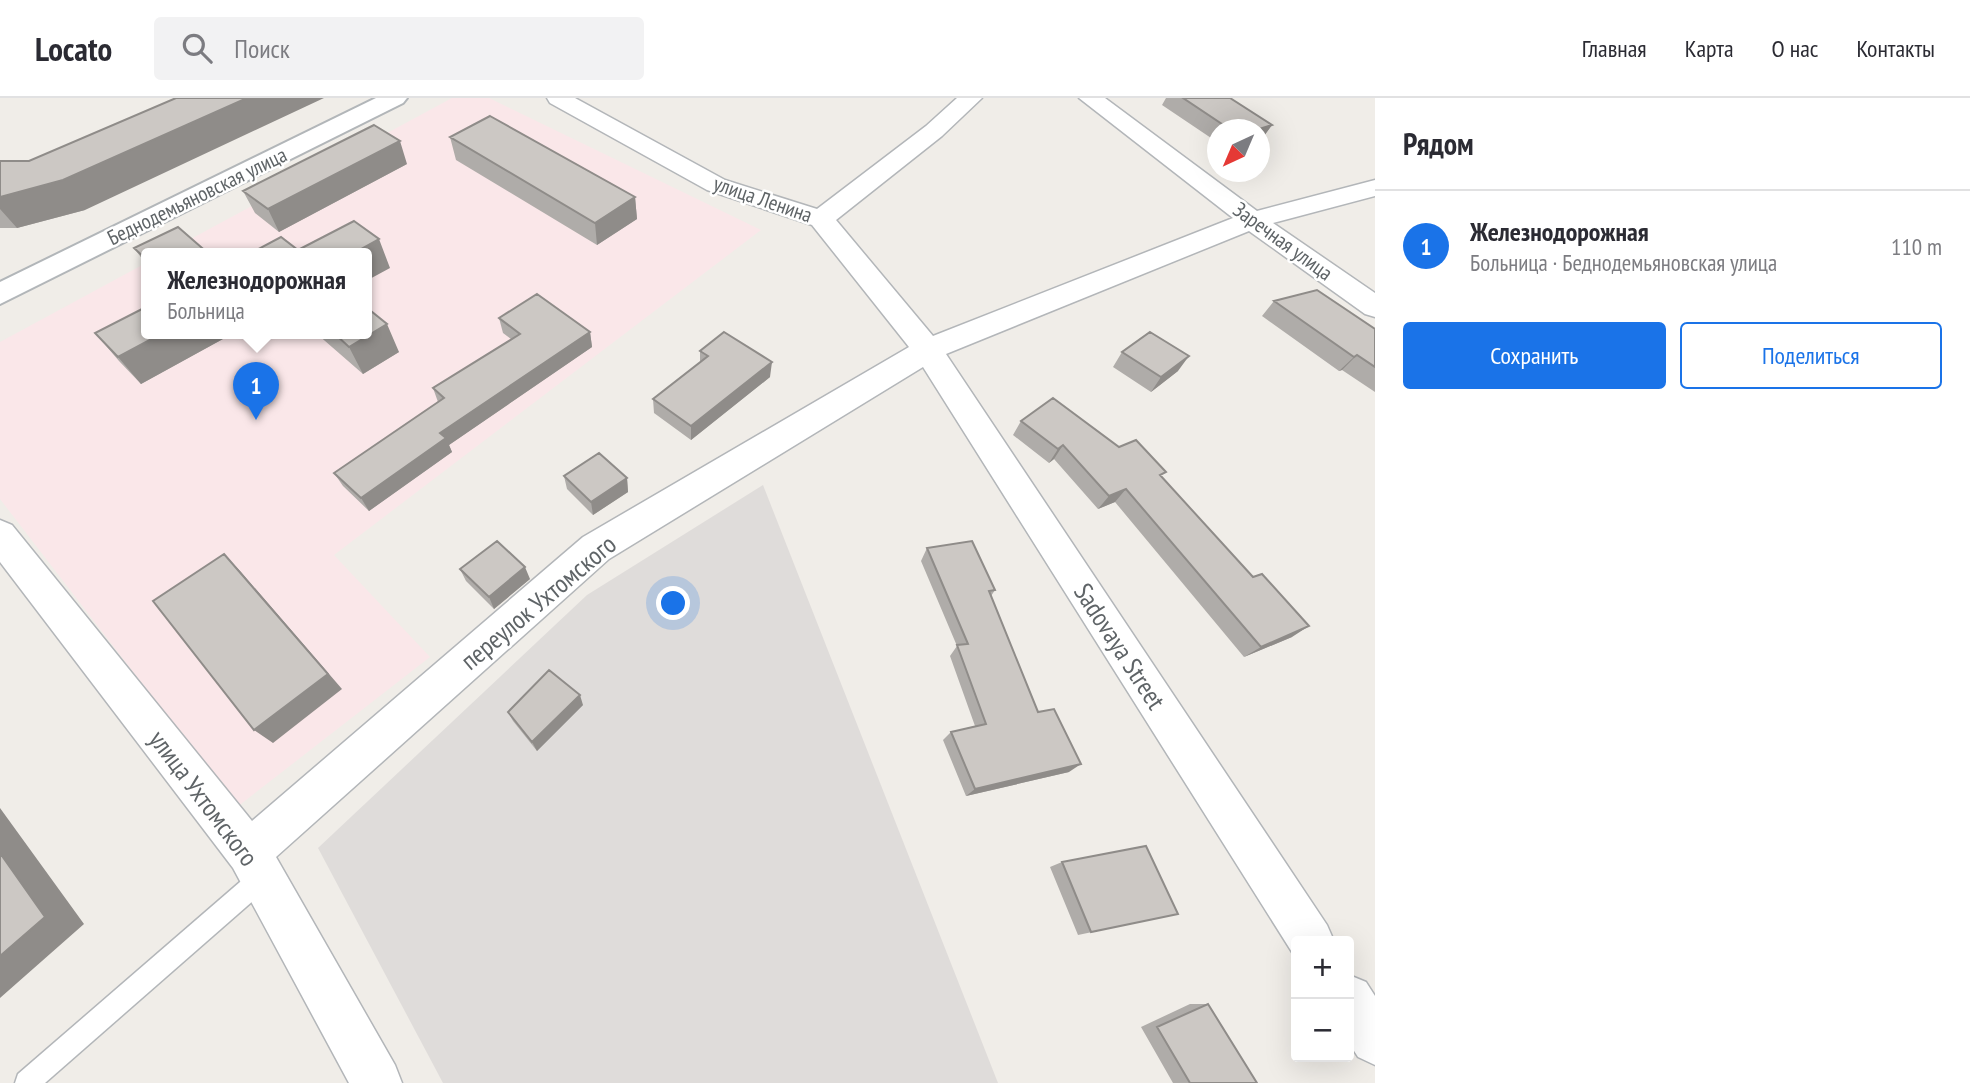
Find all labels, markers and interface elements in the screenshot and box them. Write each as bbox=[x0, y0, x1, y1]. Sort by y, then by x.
search box bbox=[154, 17, 644, 80]
text: Locato bbox=[35, 27, 112, 70]
icon: search bbox=[178, 29, 216, 67]
text: Поиск bbox=[234, 32, 290, 65]
text: Главная bbox=[1582, 33, 1647, 64]
text: Карта bbox=[1685, 33, 1734, 64]
text: О нас bbox=[1772, 33, 1818, 64]
text: Контакты bbox=[1856, 33, 1935, 64]
north arrow bbox=[1207, 119, 1270, 182]
text: Рядом bbox=[1403, 124, 1474, 163]
street label: Беднодемьяновская улица bbox=[103, 141, 291, 251]
street label: улица Ленина bbox=[710, 170, 816, 228]
street label: Заречная улица bbox=[1228, 196, 1338, 286]
text: Железнодорожная bbox=[1470, 215, 1649, 248]
text: 1 bbox=[1421, 232, 1432, 261]
text: 110 m bbox=[1891, 232, 1942, 261]
popup bbox=[141, 248, 372, 339]
text: Больница · Беднодемьяновская улица bbox=[1470, 248, 1777, 277]
text: Железнодорожная bbox=[167, 263, 346, 296]
text: Больница bbox=[167, 296, 245, 325]
button: Сохранить bbox=[1403, 322, 1666, 389]
button: Поделиться bbox=[1680, 322, 1942, 389]
pin: 1 bbox=[233, 362, 279, 420]
street label: переулок Ухтомского bbox=[453, 527, 623, 677]
street label: Sadovaya Street bbox=[1067, 577, 1173, 715]
your location bbox=[656, 586, 690, 620]
street label: улица Ухтомского bbox=[142, 724, 266, 872]
map controls bbox=[1291, 936, 1354, 1062]
button: + bbox=[1291, 936, 1354, 999]
button: − bbox=[1291, 999, 1354, 1062]

